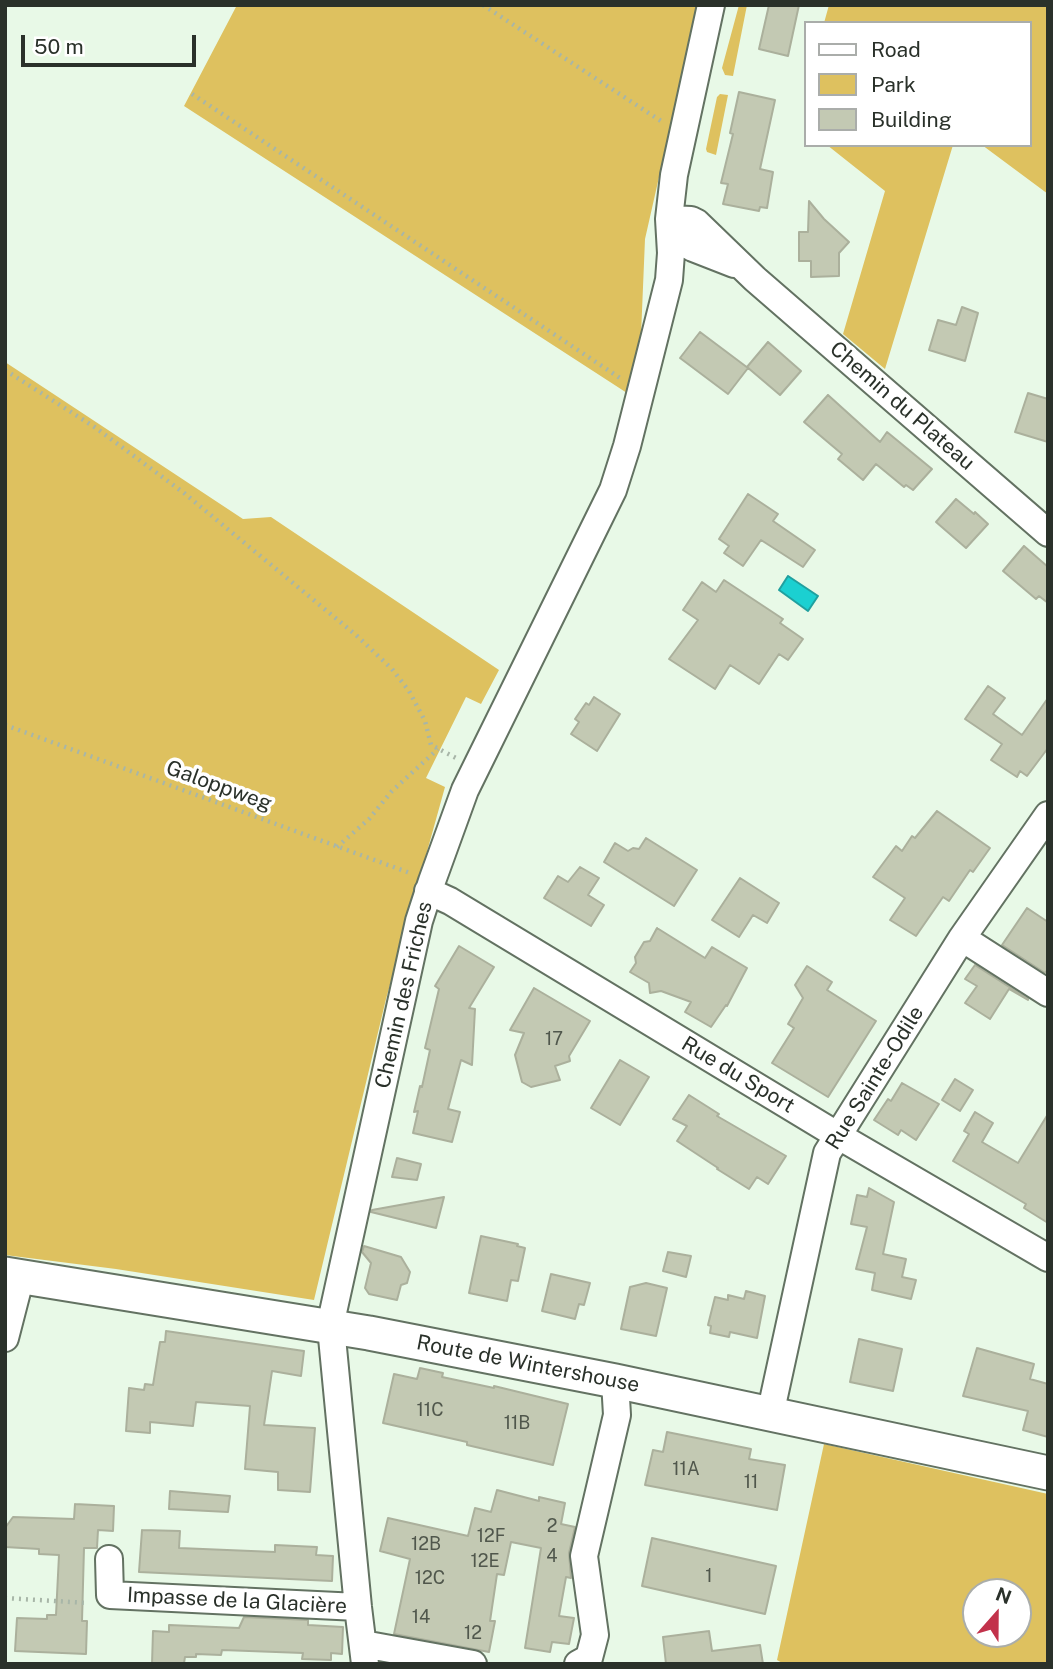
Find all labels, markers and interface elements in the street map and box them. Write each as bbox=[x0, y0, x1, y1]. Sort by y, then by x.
scale bar bbox=[24, 21, 200, 65]
legend bbox=[804, 21, 1032, 147]
text: 50 m bbox=[34, 34, 84, 59]
text: Road bbox=[871, 37, 921, 62]
text: Park bbox=[871, 72, 916, 97]
text: Building bbox=[871, 107, 952, 132]
street label: Chemin du Plateau bbox=[825, 336, 979, 476]
street label: Galoppweg bbox=[163, 755, 275, 817]
street label: Chemin des Friches bbox=[370, 899, 438, 1091]
street label: Rue Sainte-Odile bbox=[821, 1001, 929, 1155]
house number: 17 bbox=[545, 1028, 563, 1050]
street label: Rue du Sport bbox=[677, 1031, 799, 1119]
street label: Route de Wintershouse bbox=[414, 1330, 642, 1398]
house number: 11C bbox=[416, 1399, 444, 1421]
house number: 11B bbox=[504, 1412, 530, 1434]
house number: 11A bbox=[672, 1458, 700, 1480]
house number: 11 bbox=[744, 1471, 758, 1493]
house number: 2 bbox=[547, 1515, 557, 1537]
house number: 12F bbox=[477, 1525, 505, 1547]
house number: 12B bbox=[411, 1533, 441, 1555]
house number: 4 bbox=[546, 1545, 558, 1567]
house number: 12E bbox=[470, 1550, 500, 1572]
house number: 1 bbox=[705, 1565, 713, 1587]
house number: 12C bbox=[415, 1567, 445, 1589]
north arrow bbox=[962, 1578, 1032, 1648]
text: N bbox=[993, 1582, 1015, 1608]
street label: Impasse de la Glacière bbox=[126, 1583, 348, 1619]
house number: 14 bbox=[412, 1606, 430, 1628]
house number: 12 bbox=[464, 1622, 482, 1644]

